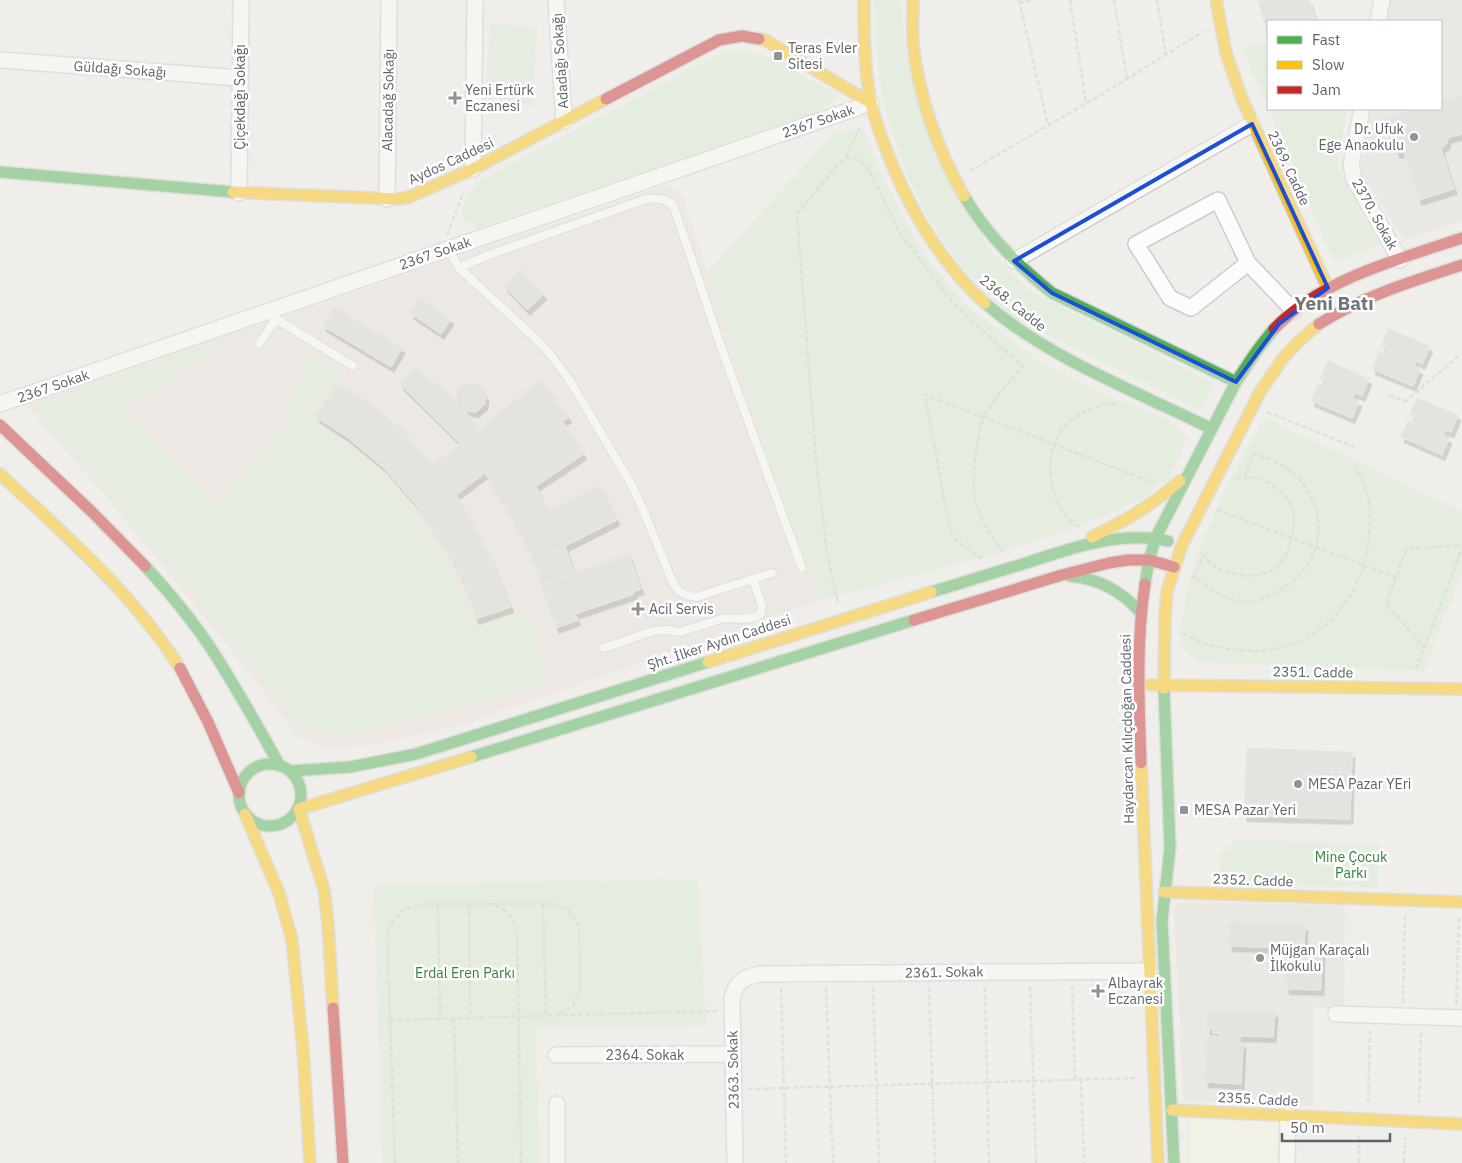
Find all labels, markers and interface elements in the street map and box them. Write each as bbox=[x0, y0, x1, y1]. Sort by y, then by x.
street label: Adadağı Sokağı bbox=[548, 12, 572, 110]
legend bbox=[1267, 20, 1442, 110]
text: Fast bbox=[1312, 30, 1340, 49]
place label: Teras Evler Sitesi bbox=[788, 39, 857, 73]
street label: Çiçekdağı Sokağı bbox=[231, 44, 249, 150]
street label: Alacadağ Sokağı bbox=[378, 48, 398, 152]
marker: Teras Evler Sitesi bbox=[772, 50, 784, 62]
text: Slow bbox=[1312, 55, 1345, 74]
street label: Güldağı Sokağı bbox=[73, 57, 167, 81]
text: Jam bbox=[1312, 80, 1341, 99]
place label: Yeni Ertürk Eczanesi bbox=[465, 81, 534, 115]
marker: Yeni Ertürk Eczanesi bbox=[449, 92, 461, 104]
street label: 2367 Sokak bbox=[780, 100, 857, 142]
place label: Dr. Ufuk Ege Anaokulu bbox=[1318, 120, 1405, 154]
street label: 2369. Cadde bbox=[1264, 128, 1314, 209]
marker: Dr. Ufuk Ege Anaokulu bbox=[1408, 131, 1420, 143]
street label: Aydos Caddesi bbox=[405, 133, 497, 189]
street label: 2370. Sokak bbox=[1348, 175, 1402, 253]
street label: 2367 Sokak bbox=[397, 232, 474, 274]
street label: 2368. Cadde bbox=[976, 271, 1050, 336]
district label: Yeni Batı bbox=[1294, 291, 1374, 315]
street label: 2367 Sokak bbox=[15, 365, 92, 407]
place label: Acil Servis bbox=[649, 600, 714, 618]
marker: Acil Servis bbox=[631, 602, 645, 616]
street label: Şht. İlker Aydın Caddesi bbox=[645, 610, 793, 674]
street label: Haydarcan Kılıçdoğan Caddesi bbox=[1116, 634, 1138, 824]
street label: 2351. Cadde bbox=[1272, 662, 1354, 682]
place label: MESA Pazar YEri bbox=[1308, 775, 1411, 793]
marker: MESA Pazar YEri bbox=[1292, 778, 1304, 790]
place label: MESA Pazar Yeri bbox=[1194, 801, 1296, 819]
marker: MESA Pazar Yeri bbox=[1178, 804, 1190, 816]
park label: Mine Çocuk Parkı bbox=[1315, 848, 1388, 882]
street label: 2352. Cadde bbox=[1212, 870, 1294, 890]
place label: Müjgan Karaçalı İlkokulu bbox=[1270, 941, 1369, 975]
marker: Müjgan Karaçalı İlkokulu bbox=[1254, 952, 1266, 964]
street label: 2361. Sokak bbox=[904, 962, 984, 982]
park label: Erdal Eren Parkı bbox=[415, 964, 515, 982]
place label: Albayrak Eczanesi bbox=[1108, 974, 1164, 1008]
marker: Albayrak Eczanesi bbox=[1092, 985, 1104, 997]
street label: 2363. Sokak bbox=[723, 1030, 743, 1110]
street label: 2364. Sokak bbox=[606, 1046, 685, 1064]
street label: 2355. Cadde bbox=[1217, 1088, 1299, 1110]
scale bar bbox=[1282, 1110, 1390, 1142]
text: 50 m bbox=[1290, 1118, 1325, 1137]

